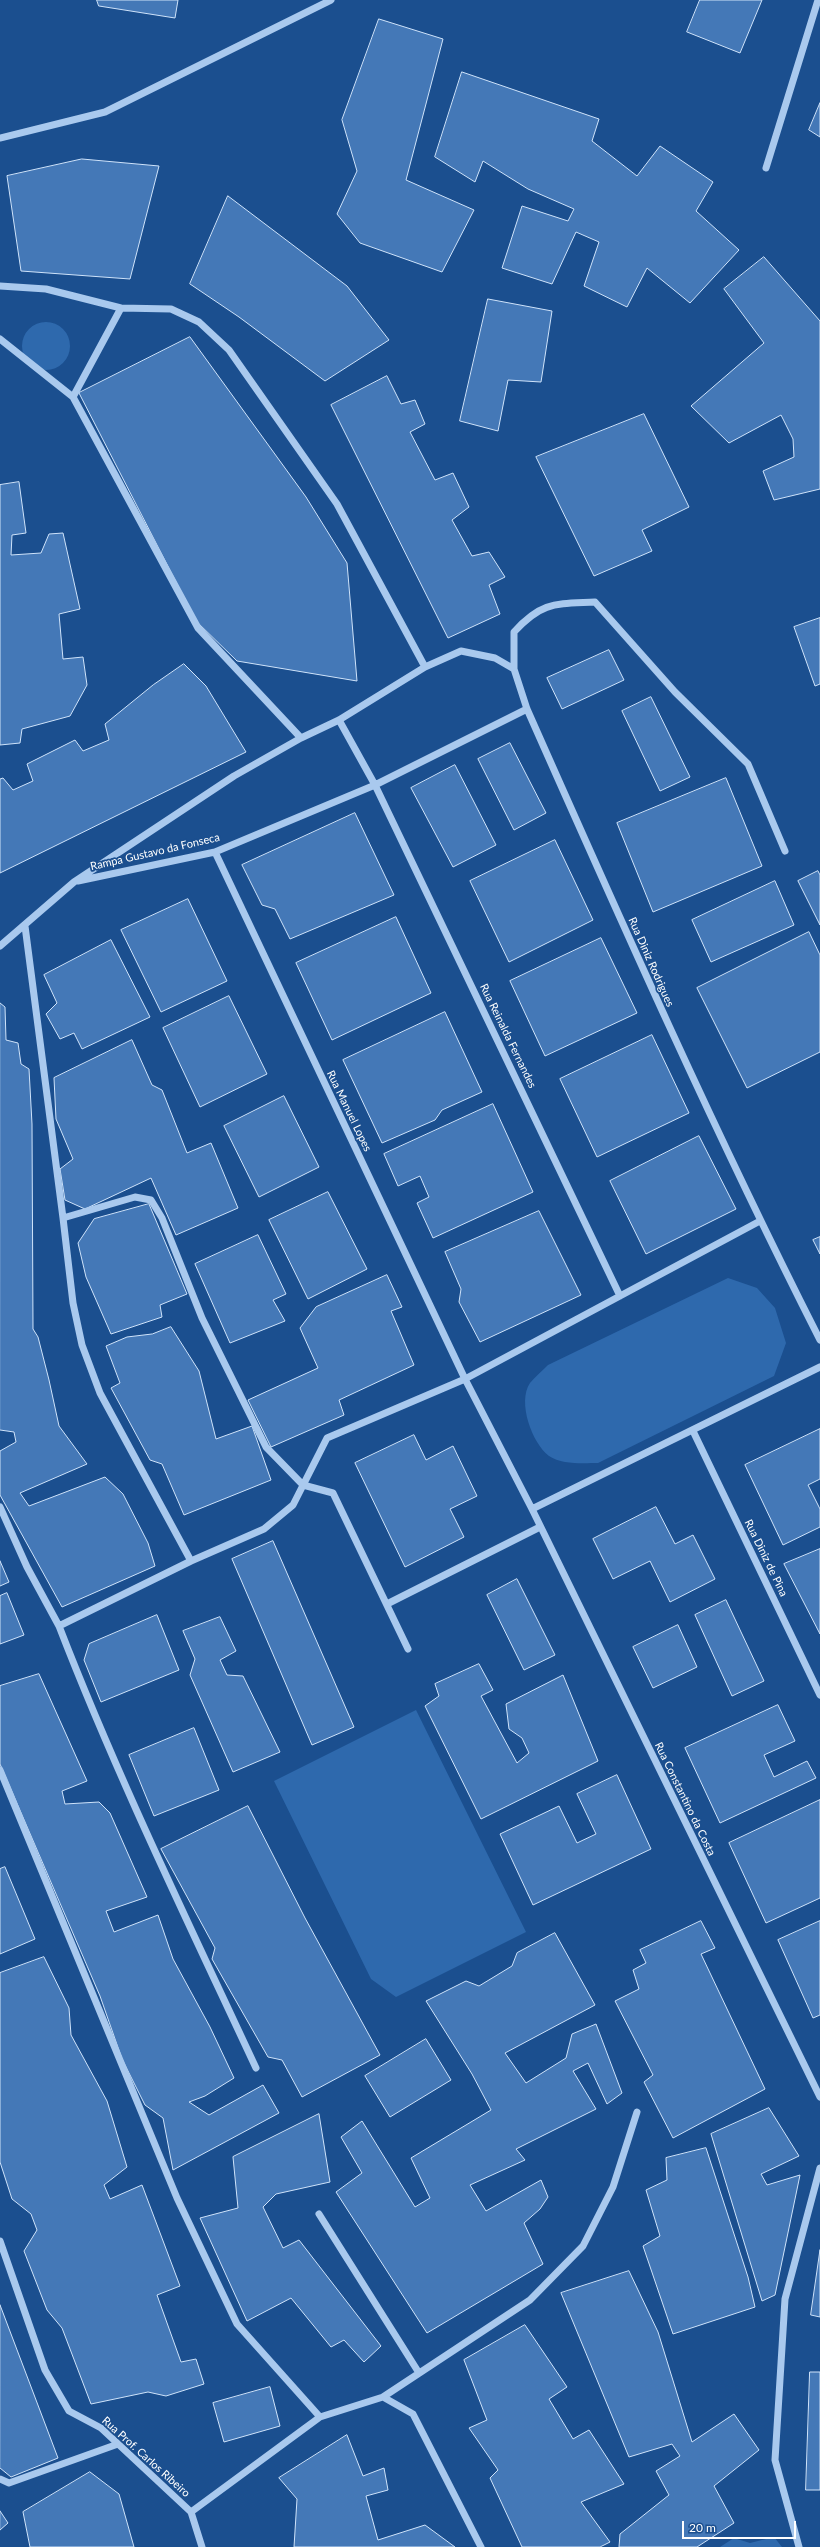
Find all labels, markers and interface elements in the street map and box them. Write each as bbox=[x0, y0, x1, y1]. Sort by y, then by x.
street label: Rampa Gustavo da Fonseca bbox=[89, 831, 221, 873]
street label: Rua Diniz Rodrigues bbox=[625, 915, 677, 1009]
street label: Rua Reinalda Fernandes bbox=[477, 982, 539, 1090]
street label: Rua Manuel Lopes bbox=[324, 1068, 374, 1154]
street label: Rua Diniz de Pina bbox=[742, 1517, 790, 1599]
street label: Rua Constantino da Costa bbox=[652, 1740, 718, 1858]
street label: Rua Prof. Carlos Ribeiro bbox=[99, 2414, 193, 2500]
scale bar bbox=[684, 2513, 798, 2539]
text: 20 m bbox=[689, 2520, 716, 2535]

